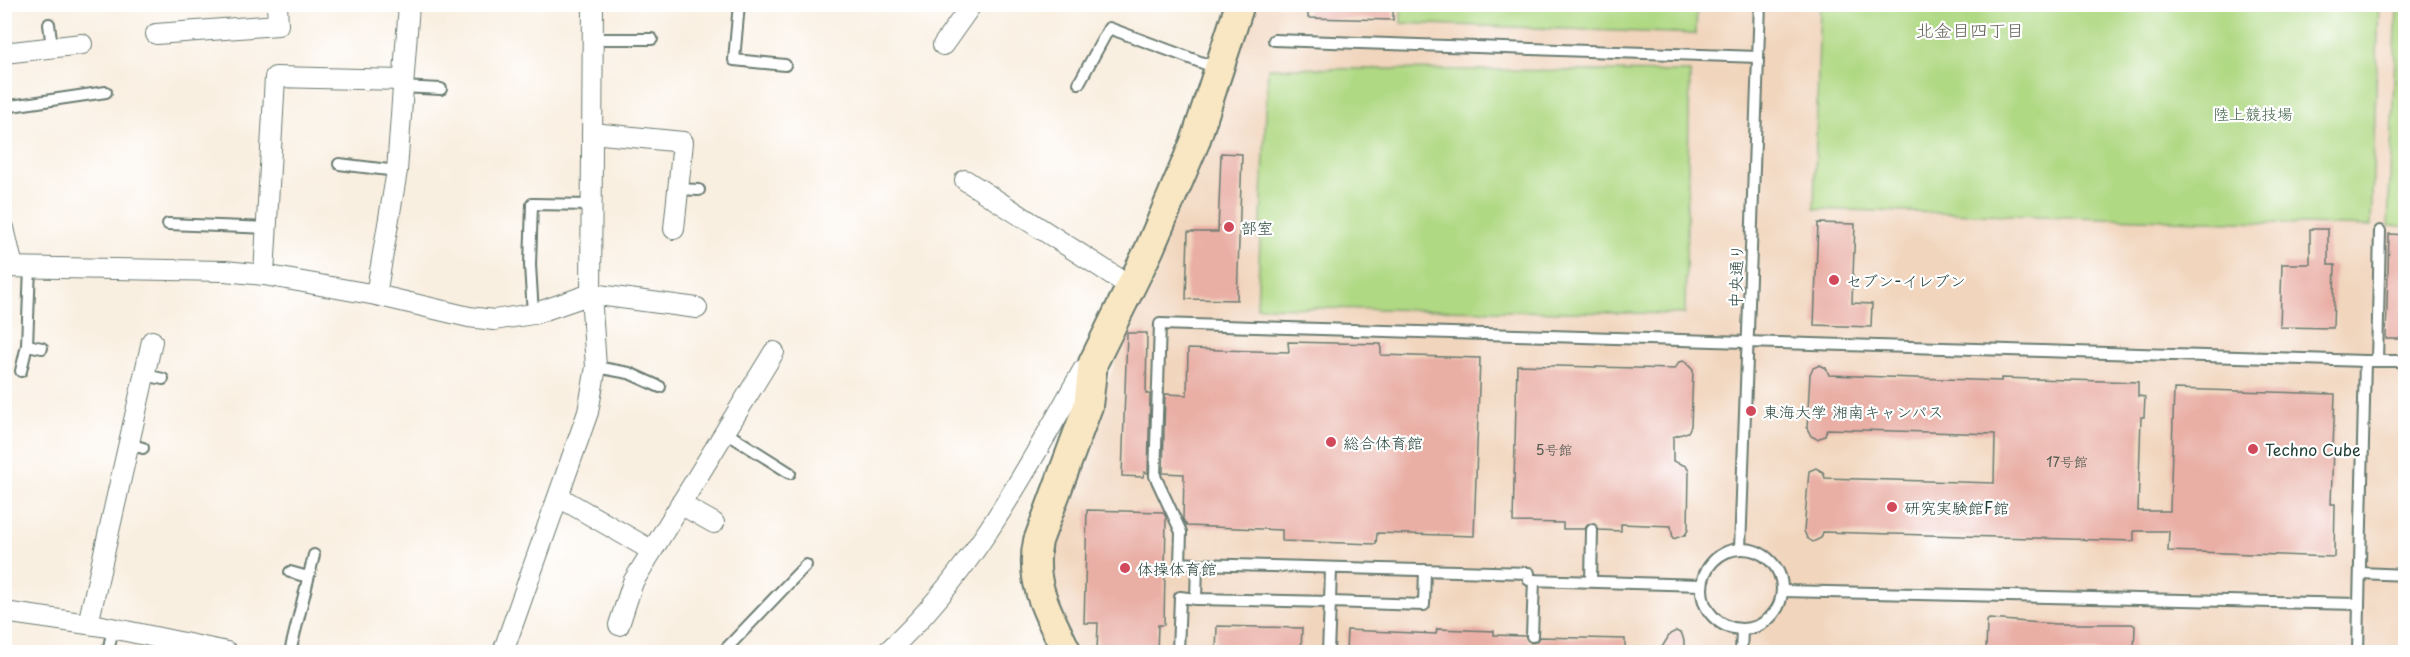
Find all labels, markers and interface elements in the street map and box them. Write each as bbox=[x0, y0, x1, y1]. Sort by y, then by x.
district label: 北金目四丁目 bbox=[1916, 16, 2024, 43]
park label: 陸上競技場 bbox=[2213, 101, 2293, 125]
place label: 部室 bbox=[1241, 215, 1273, 239]
marker: 部室 bbox=[1222, 220, 1236, 234]
street label: 中央通り bbox=[1722, 244, 1748, 308]
place label: セブン-イレブン bbox=[1846, 268, 1966, 292]
marker: セブン-イレブン bbox=[1827, 273, 1841, 287]
place label: 東海大学 湘南キャンパス bbox=[1763, 399, 1944, 423]
marker: 東海大学 湘南キャンパス bbox=[1744, 404, 1758, 418]
place label: 総合体育館 bbox=[1343, 430, 1423, 454]
marker: 総合体育館 bbox=[1324, 435, 1338, 449]
place label: Techno Cube bbox=[2265, 437, 2361, 461]
house number: 5号館 bbox=[1535, 439, 1573, 460]
marker: Techno Cube bbox=[2246, 442, 2260, 456]
house number: 17号館 bbox=[2046, 451, 2088, 472]
place label: 研究実験館F館 bbox=[1904, 495, 2009, 519]
marker: 研究実験館F館 bbox=[1885, 500, 1899, 514]
place label: 体操体育館 bbox=[1137, 556, 1217, 580]
marker: 体操体育館 bbox=[1118, 561, 1132, 575]

